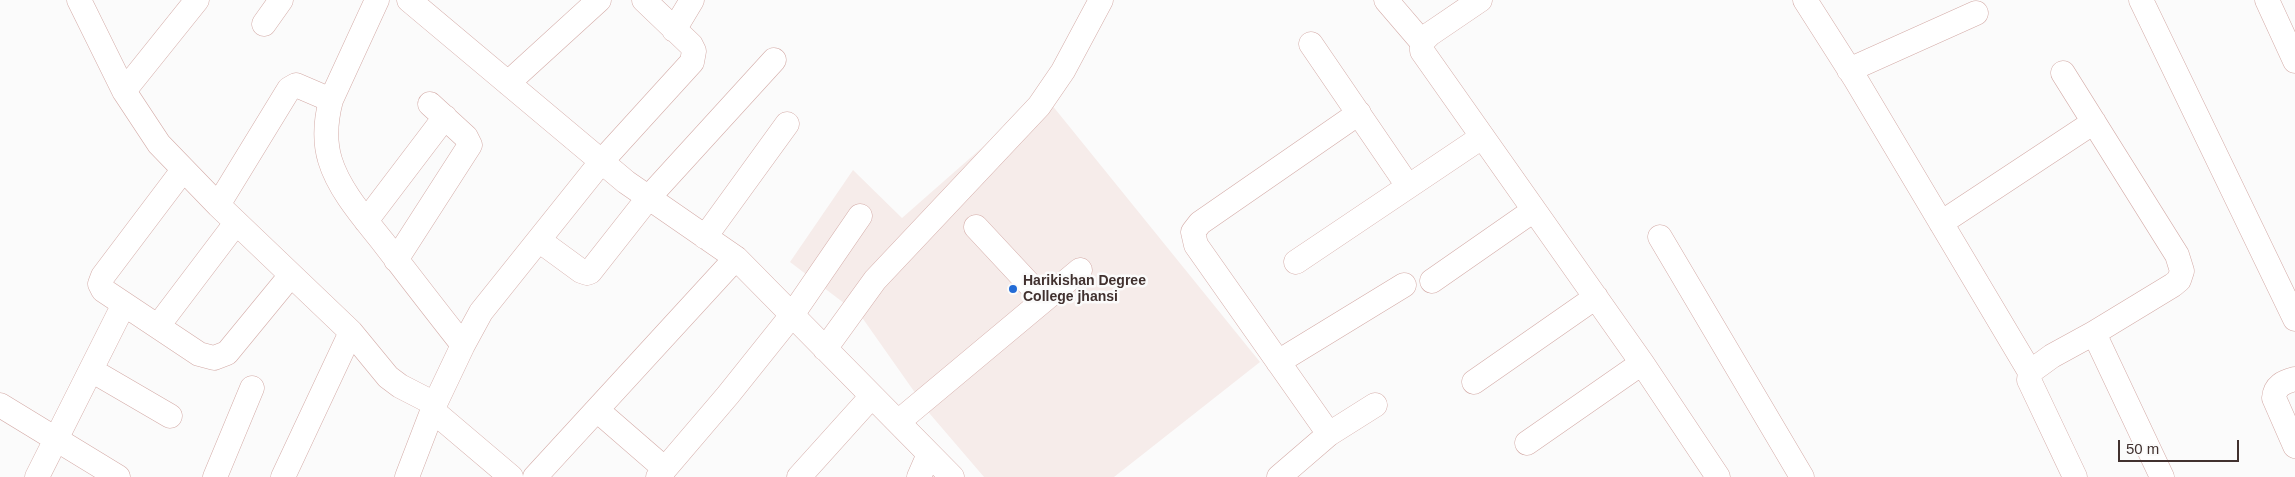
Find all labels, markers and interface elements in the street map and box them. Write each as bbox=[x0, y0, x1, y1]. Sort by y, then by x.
place label: Harikishan Degree College jhansi bbox=[1023, 273, 1146, 306]
marker: Harikishan Degree College jhansi bbox=[1007, 283, 1019, 295]
scale bar bbox=[2120, 430, 2241, 462]
text: 50 m bbox=[2126, 440, 2159, 457]

